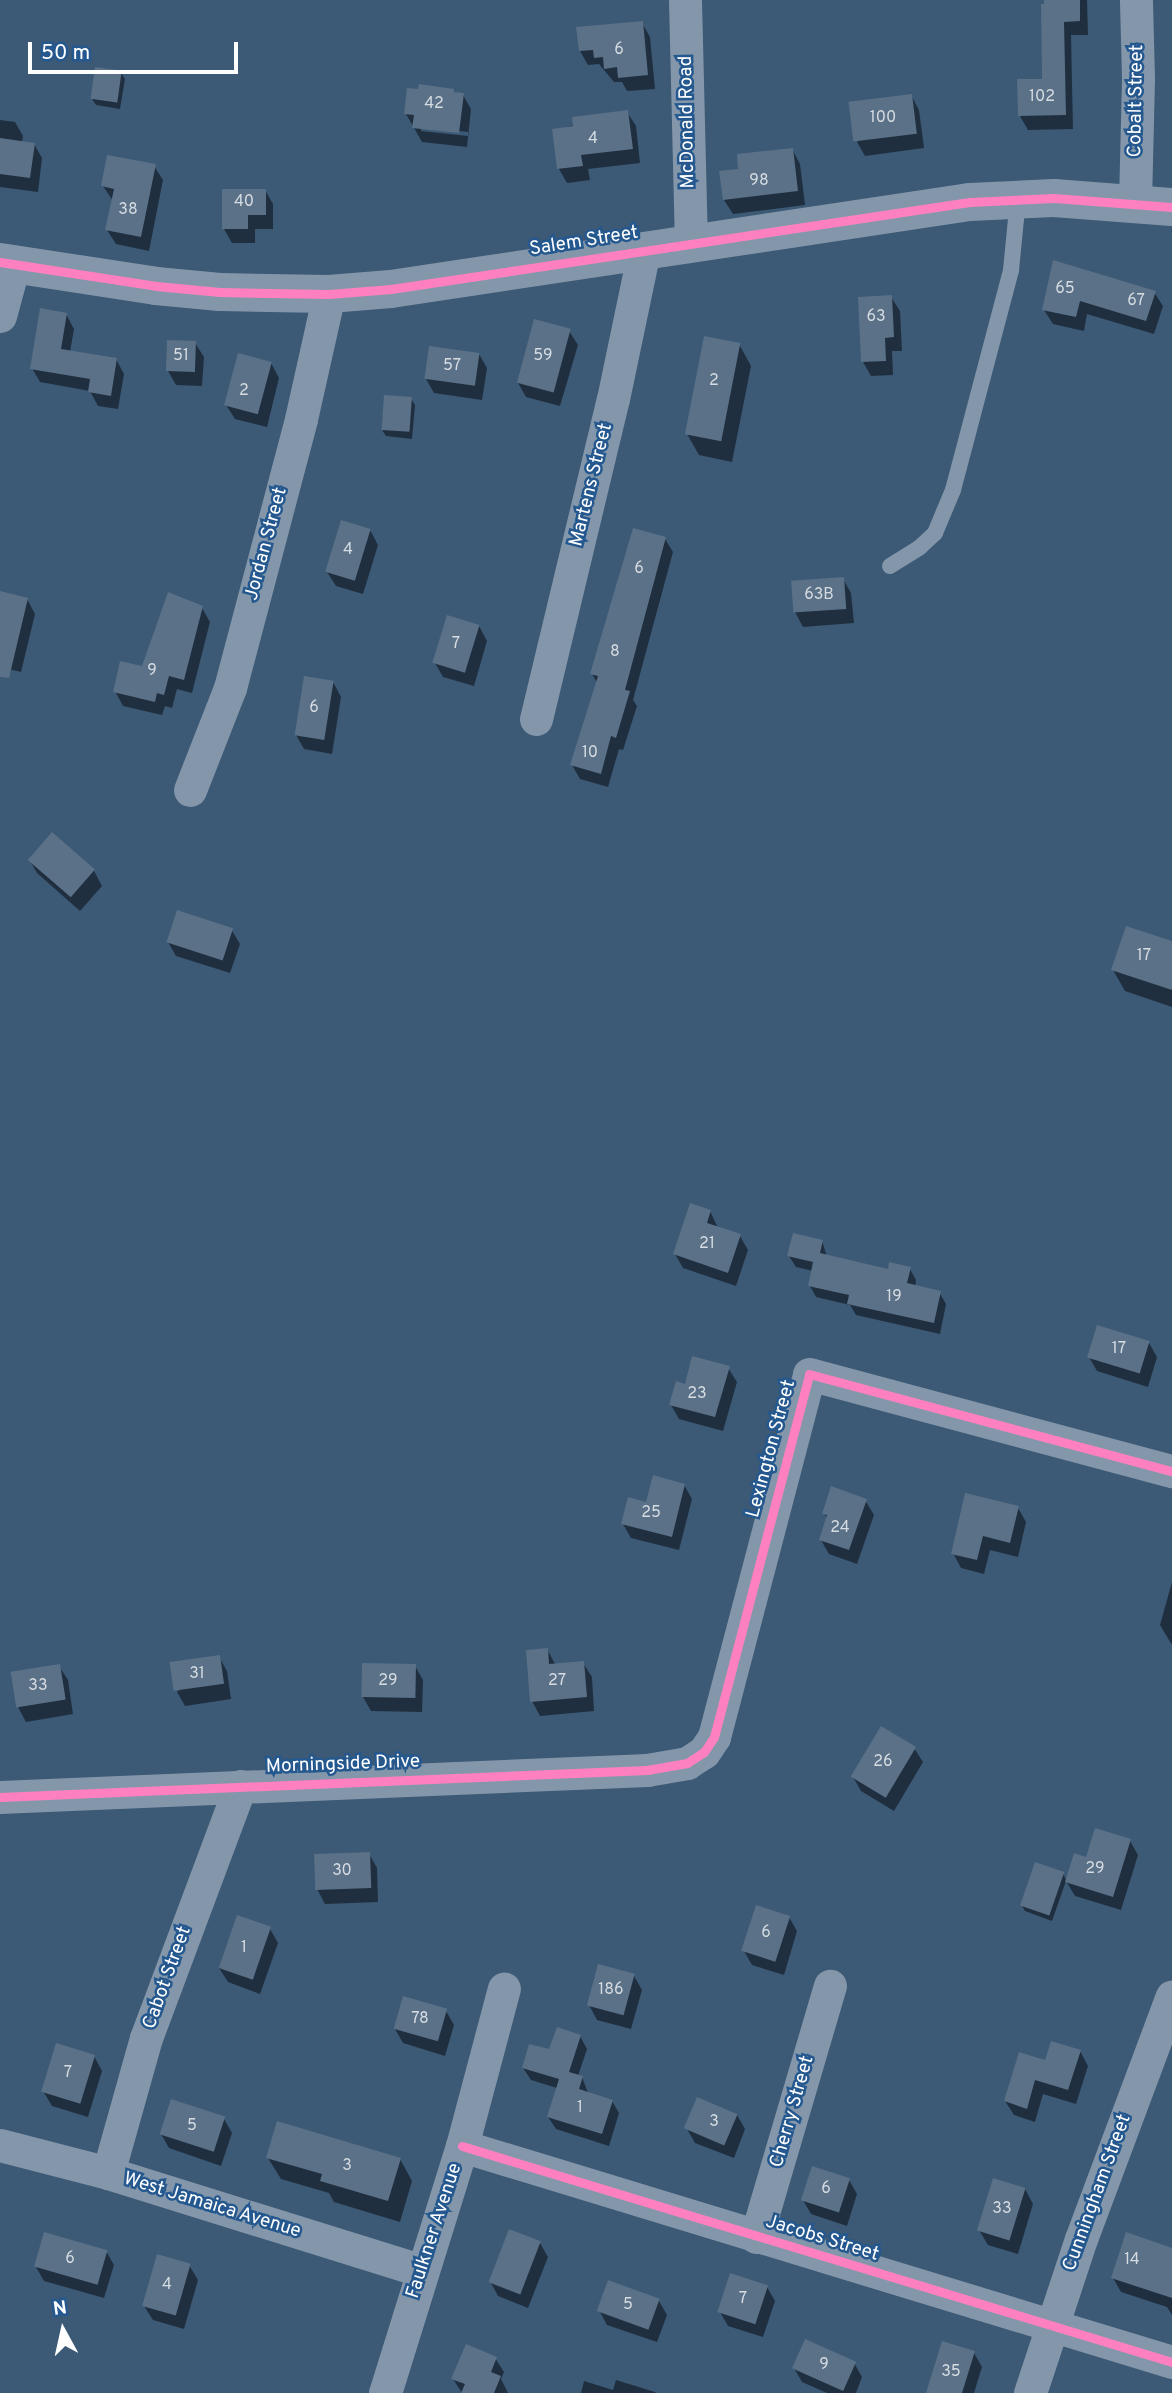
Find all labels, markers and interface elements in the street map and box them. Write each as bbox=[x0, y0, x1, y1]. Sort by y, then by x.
scale bar bbox=[32, 28, 242, 72]
text: 50 m bbox=[41, 40, 90, 67]
house number: 6 bbox=[614, 40, 624, 60]
street label: Cobalt Street bbox=[1125, 44, 1149, 158]
street label: McDonald Road bbox=[675, 55, 701, 189]
house number: 102 bbox=[1029, 87, 1055, 107]
house number: 42 bbox=[424, 94, 444, 114]
house number: 100 bbox=[870, 108, 896, 128]
house number: 4 bbox=[588, 129, 598, 149]
house number: 98 bbox=[749, 171, 769, 191]
house number: 40 bbox=[234, 192, 254, 212]
house number: 38 bbox=[118, 200, 138, 220]
street label: Salem Street bbox=[528, 222, 640, 262]
house number: 65 bbox=[1055, 279, 1075, 299]
house number: 67 bbox=[1127, 291, 1145, 311]
house number: 63 bbox=[866, 307, 886, 327]
house number: 51 bbox=[173, 346, 189, 366]
house number: 59 bbox=[533, 346, 553, 366]
house number: 57 bbox=[443, 356, 461, 376]
house number: 2 bbox=[709, 371, 719, 391]
house number: 2 bbox=[239, 381, 249, 401]
street label: Martens Street bbox=[566, 421, 618, 549]
street label: Jordan Street bbox=[241, 485, 293, 603]
house number: 4 bbox=[343, 540, 353, 560]
house number: 6 bbox=[634, 559, 644, 579]
house number: 63B bbox=[804, 585, 834, 605]
house number: 7 bbox=[452, 634, 460, 654]
house number: 8 bbox=[610, 642, 620, 662]
house number: 9 bbox=[147, 661, 157, 681]
house number: 6 bbox=[309, 698, 319, 718]
house number: 10 bbox=[582, 743, 598, 763]
house number: 17 bbox=[1137, 946, 1151, 966]
house number: 21 bbox=[699, 1234, 715, 1254]
house number: 19 bbox=[886, 1287, 902, 1307]
house number: 17 bbox=[1112, 1339, 1126, 1359]
street label: Lexington Street bbox=[743, 1378, 801, 1520]
house number: 23 bbox=[687, 1384, 707, 1404]
house number: 25 bbox=[641, 1503, 661, 1523]
house number: 24 bbox=[830, 1518, 850, 1538]
house number: 31 bbox=[189, 1664, 205, 1684]
house number: 29 bbox=[378, 1671, 398, 1691]
house number: 27 bbox=[548, 1671, 566, 1691]
house number: 33 bbox=[28, 1676, 48, 1696]
street label: Morningside Drive bbox=[265, 1751, 421, 1779]
house number: 26 bbox=[873, 1752, 893, 1772]
house number: 29 bbox=[1085, 1859, 1105, 1879]
house number: 30 bbox=[332, 1861, 352, 1881]
house number: 6 bbox=[761, 1923, 771, 1943]
street label: Cabot Street bbox=[139, 1924, 197, 2032]
house number: 1 bbox=[241, 1938, 247, 1958]
house number: 186 bbox=[598, 1980, 624, 2000]
house number: 78 bbox=[411, 2009, 429, 2029]
street label: Cherry Street bbox=[766, 2053, 820, 2171]
house number: 7 bbox=[64, 2063, 72, 2083]
house number: 1 bbox=[577, 2098, 583, 2118]
street label: Cunningham Street bbox=[1059, 2111, 1137, 2275]
house number: 3 bbox=[709, 2112, 719, 2132]
house number: 5 bbox=[187, 2116, 197, 2136]
house number: 3 bbox=[342, 2156, 352, 2176]
street label: Faulkner Avenue bbox=[402, 2160, 468, 2302]
street label: West Jamaica Avenue bbox=[120, 2168, 304, 2244]
house number: 6 bbox=[821, 2179, 831, 2199]
house number: 33 bbox=[992, 2199, 1012, 2219]
street label: Jacobs Street bbox=[763, 2211, 881, 2267]
house number: 6 bbox=[65, 2249, 75, 2269]
house number: 14 bbox=[1124, 2250, 1140, 2270]
house number: 4 bbox=[162, 2275, 172, 2295]
house number: 7 bbox=[739, 2289, 747, 2309]
north arrow bbox=[28, 2295, 98, 2365]
house number: 5 bbox=[623, 2295, 633, 2315]
text: N bbox=[52, 2296, 69, 2322]
house number: 9 bbox=[819, 2355, 829, 2375]
house number: 35 bbox=[941, 2362, 961, 2382]

